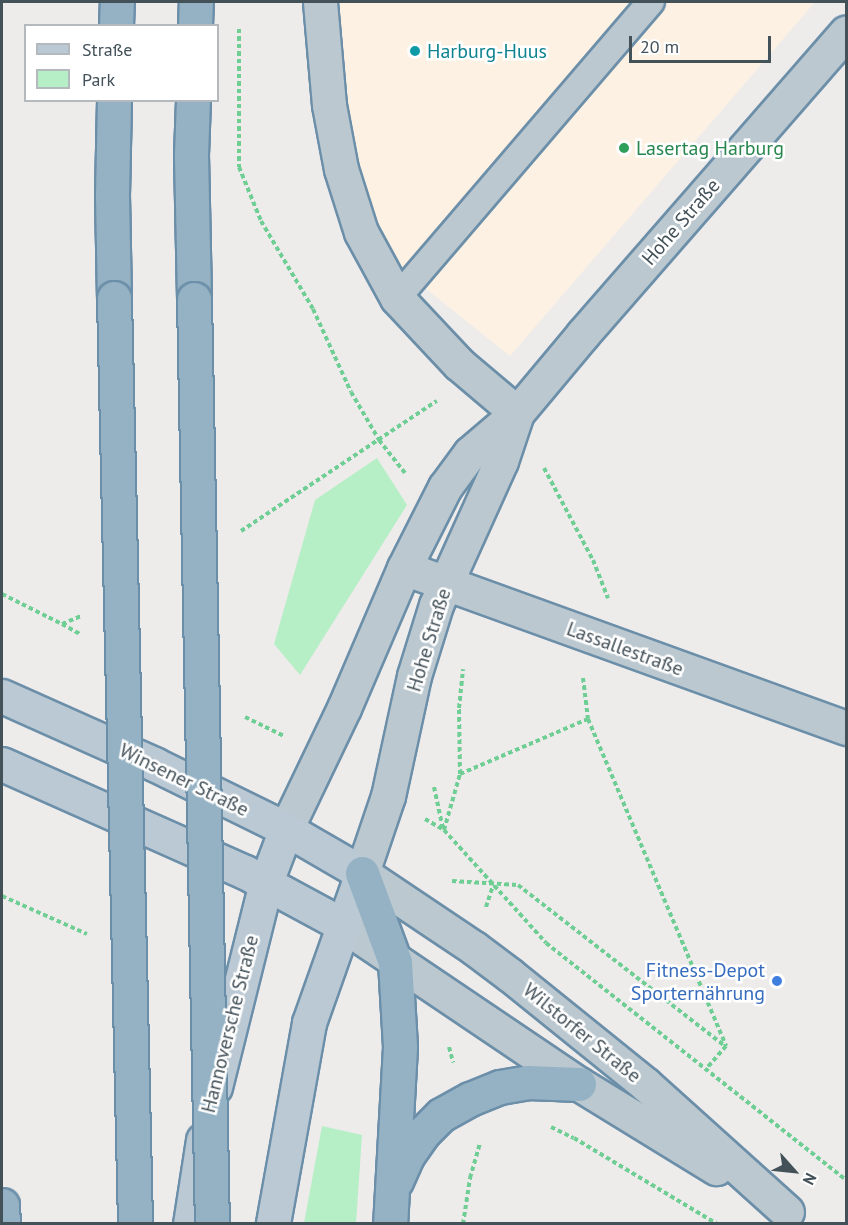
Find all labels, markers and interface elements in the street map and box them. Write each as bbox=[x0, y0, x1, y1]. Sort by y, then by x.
legend bbox=[24, 24, 219, 102]
scale bar bbox=[632, 24, 774, 62]
text: 20 m bbox=[640, 35, 679, 58]
text: Straße bbox=[82, 38, 133, 61]
place label: Harburg-Huus bbox=[427, 39, 547, 63]
marker: Harburg-Huus bbox=[408, 44, 422, 58]
text: Park bbox=[82, 68, 115, 91]
place label: Lasertag Harburg bbox=[636, 136, 784, 160]
marker: Lasertag Harburg bbox=[617, 141, 631, 155]
street label: Hohe Straße bbox=[637, 174, 725, 270]
street label: Hohe Straße bbox=[402, 585, 456, 695]
street label: Lassallestraße bbox=[563, 617, 687, 681]
street label: Winsener Straße bbox=[115, 738, 253, 822]
street label: Hannoversche Straße bbox=[196, 933, 264, 1115]
place label: Fitness-Depot Sporternährung bbox=[631, 958, 765, 1005]
marker: Fitness-Depot Sporternährung bbox=[770, 974, 784, 988]
street label: Wilstorfer Straße bbox=[518, 978, 646, 1088]
north arrow bbox=[764, 1141, 824, 1201]
text: N bbox=[799, 1170, 821, 1188]

